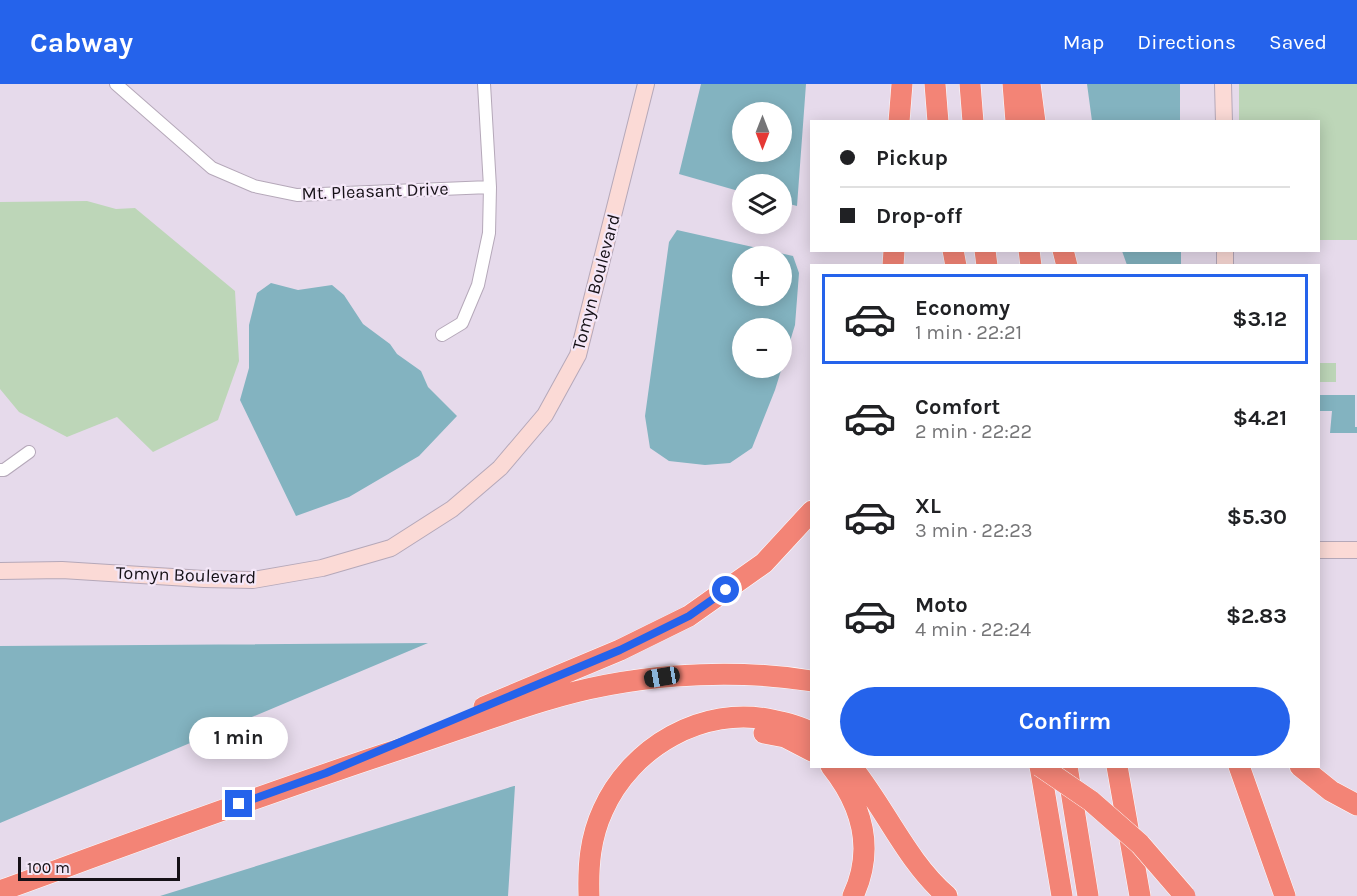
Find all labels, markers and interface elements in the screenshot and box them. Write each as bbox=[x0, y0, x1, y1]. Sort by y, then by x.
text: Cabway bbox=[30, 26, 133, 59]
text: Map bbox=[1063, 30, 1104, 54]
text: Directions bbox=[1137, 30, 1236, 54]
text: Saved bbox=[1269, 30, 1327, 54]
north arrow bbox=[732, 102, 792, 162]
map controls bbox=[732, 102, 792, 378]
text: Pickup bbox=[876, 145, 948, 171]
button: layers bbox=[732, 174, 792, 234]
street label: Mt. Pleasant Drive bbox=[301, 177, 449, 205]
text: Drop-off bbox=[876, 203, 962, 229]
street label: Tomyn Boulevard bbox=[567, 211, 625, 353]
button: + bbox=[732, 246, 792, 306]
icon: car bbox=[843, 292, 897, 346]
text: Economy bbox=[915, 295, 1010, 321]
text: $3.12 bbox=[1232, 306, 1287, 332]
button: − bbox=[732, 318, 792, 378]
text: 1 min · 22:21 bbox=[915, 321, 1022, 344]
icon: car bbox=[843, 391, 897, 445]
text: Comfort bbox=[915, 394, 1000, 420]
text: $4.21 bbox=[1233, 405, 1287, 431]
text: 2 min · 22:22 bbox=[915, 420, 1032, 443]
icon: car bbox=[843, 490, 897, 544]
text: XL bbox=[915, 493, 941, 519]
text: $5.30 bbox=[1227, 504, 1287, 530]
text: 3 min · 22:23 bbox=[915, 519, 1033, 542]
street label: Tomyn Boulevard bbox=[116, 562, 256, 588]
route start bbox=[712, 576, 739, 603]
icon: car bbox=[843, 589, 897, 643]
text: Moto bbox=[915, 592, 968, 618]
text: $2.83 bbox=[1226, 603, 1287, 629]
text: 4 min · 22:24 bbox=[915, 618, 1031, 641]
car bbox=[643, 665, 681, 689]
button: Confirm bbox=[840, 687, 1290, 756]
callout: 1 min bbox=[190, 717, 288, 759]
text: 1 min bbox=[213, 726, 264, 749]
route end bbox=[225, 790, 252, 817]
scale bar bbox=[18, 854, 180, 882]
text: 100 m bbox=[27, 858, 70, 877]

